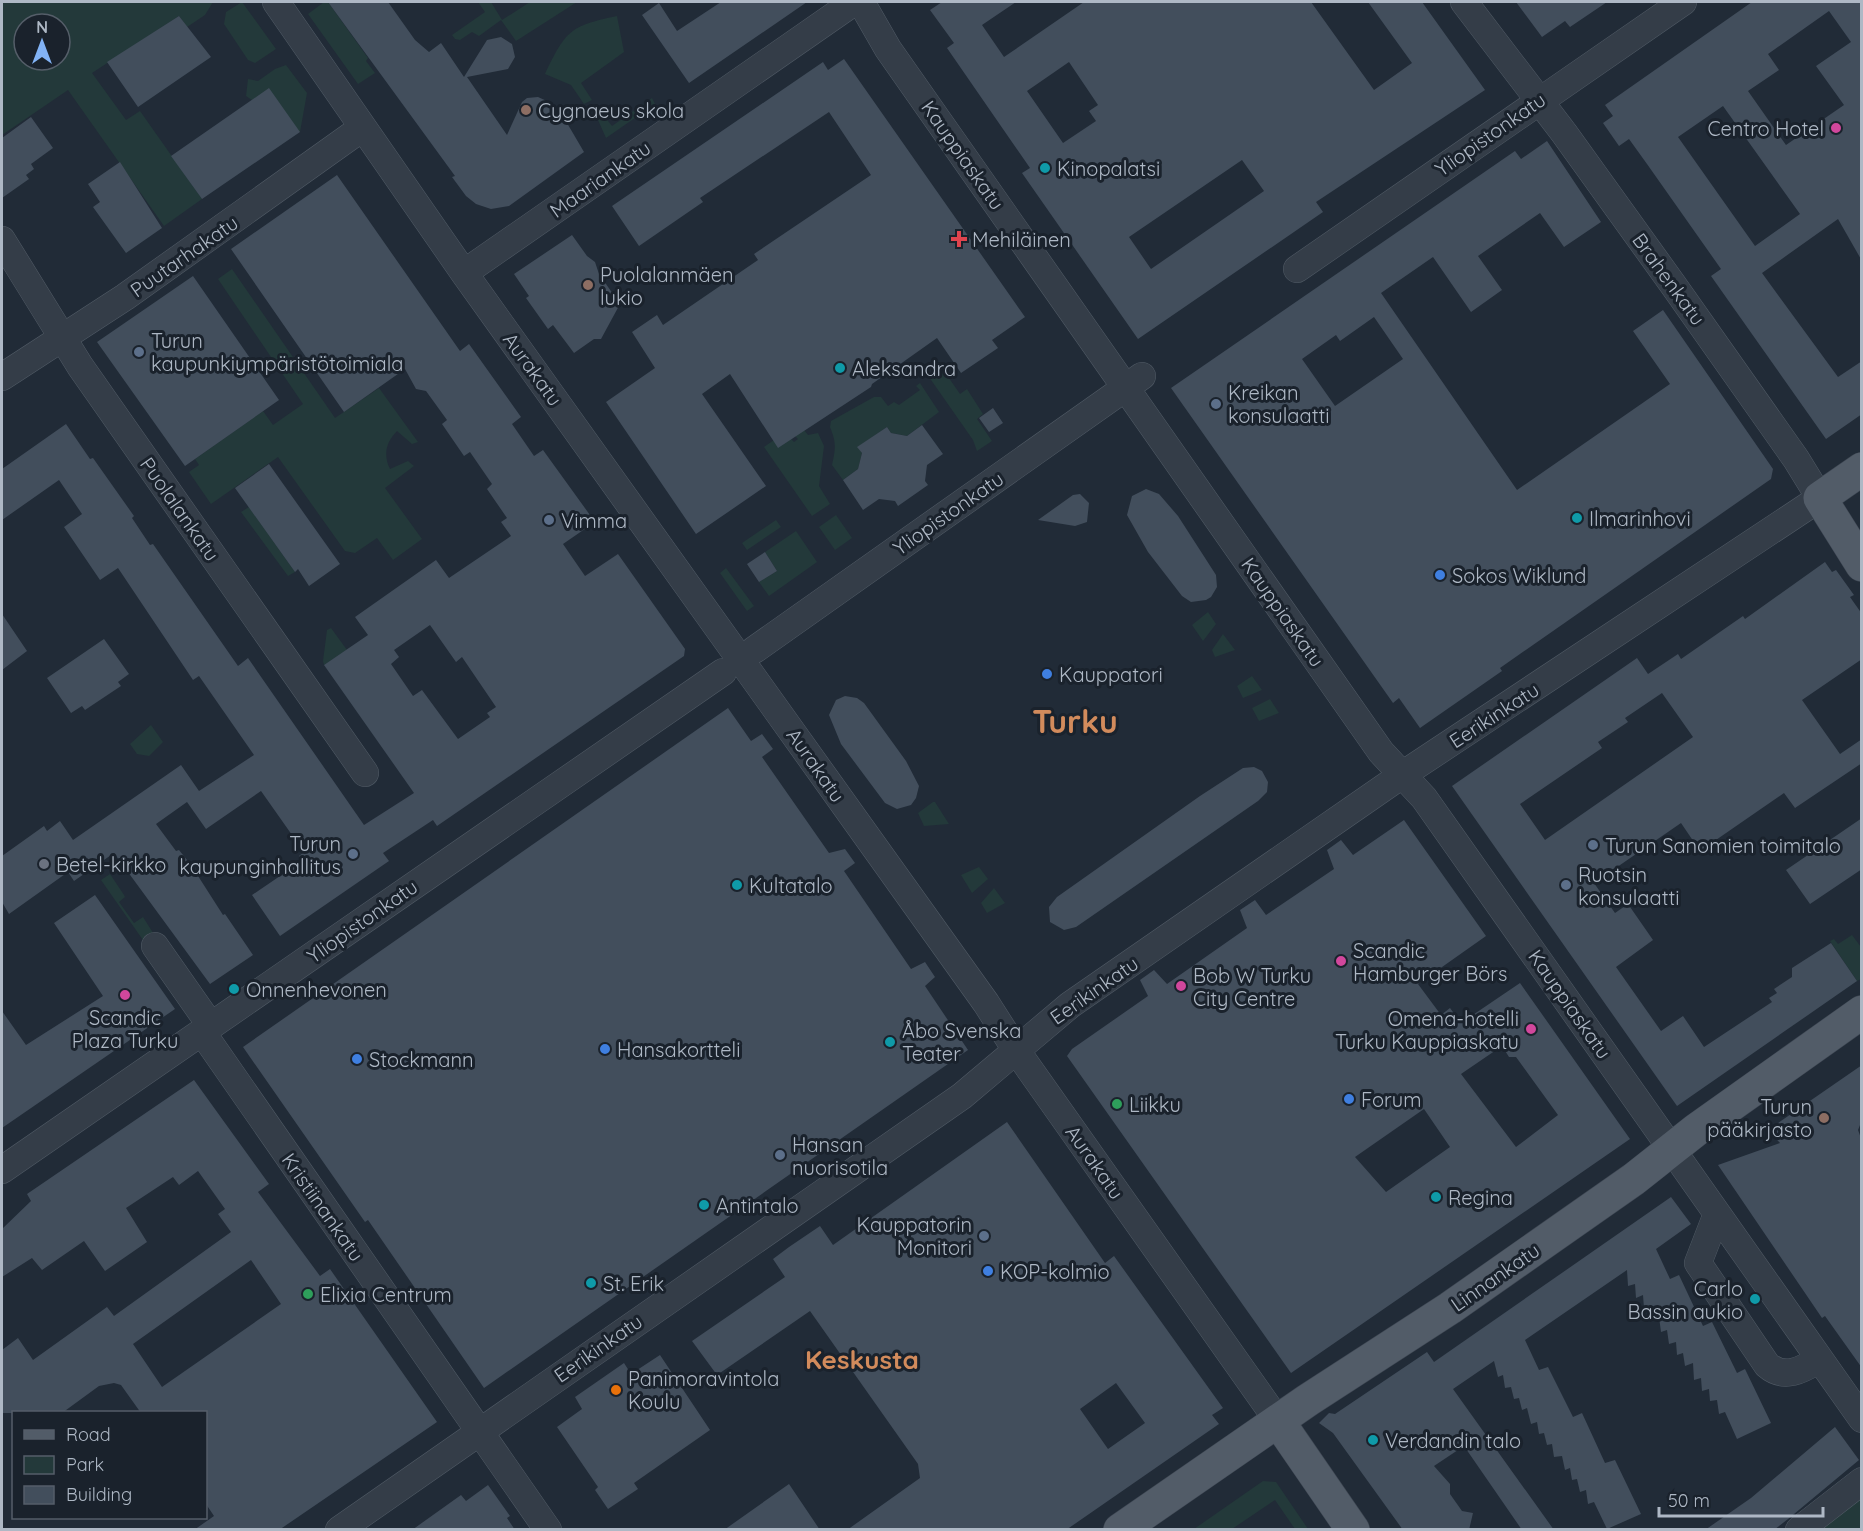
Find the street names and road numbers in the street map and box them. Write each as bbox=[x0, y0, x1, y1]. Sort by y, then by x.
street label: Yliopistonkatu bbox=[1430, 87, 1550, 181]
street label: Kauppiaskatu bbox=[916, 96, 1010, 214]
street label: Maariankatu bbox=[545, 135, 655, 223]
street label: Puutarhakatu bbox=[125, 210, 243, 302]
street label: Brahenkatu bbox=[1627, 228, 1711, 330]
street label: Aurakatu bbox=[498, 327, 568, 411]
street label: Puolalankatu bbox=[135, 452, 225, 566]
street label: Yliopistonkatu bbox=[888, 466, 1008, 560]
street label: Kauppiaskatu bbox=[1236, 553, 1330, 671]
street label: Eerikinkatu bbox=[1444, 677, 1544, 753]
street label: Aurakatu bbox=[781, 723, 851, 807]
street label: Yliopistonkatu bbox=[302, 874, 422, 968]
street label: Kauppiaskatu bbox=[1523, 945, 1617, 1063]
street label: Eerikinkatu bbox=[1045, 951, 1143, 1029]
street label: Aurakatu bbox=[1060, 1120, 1130, 1204]
street label: Kristiinankatu bbox=[277, 1148, 369, 1266]
street label: Linnankatu bbox=[1446, 1237, 1544, 1317]
street label: Eerikinkatu bbox=[549, 1309, 647, 1387]

